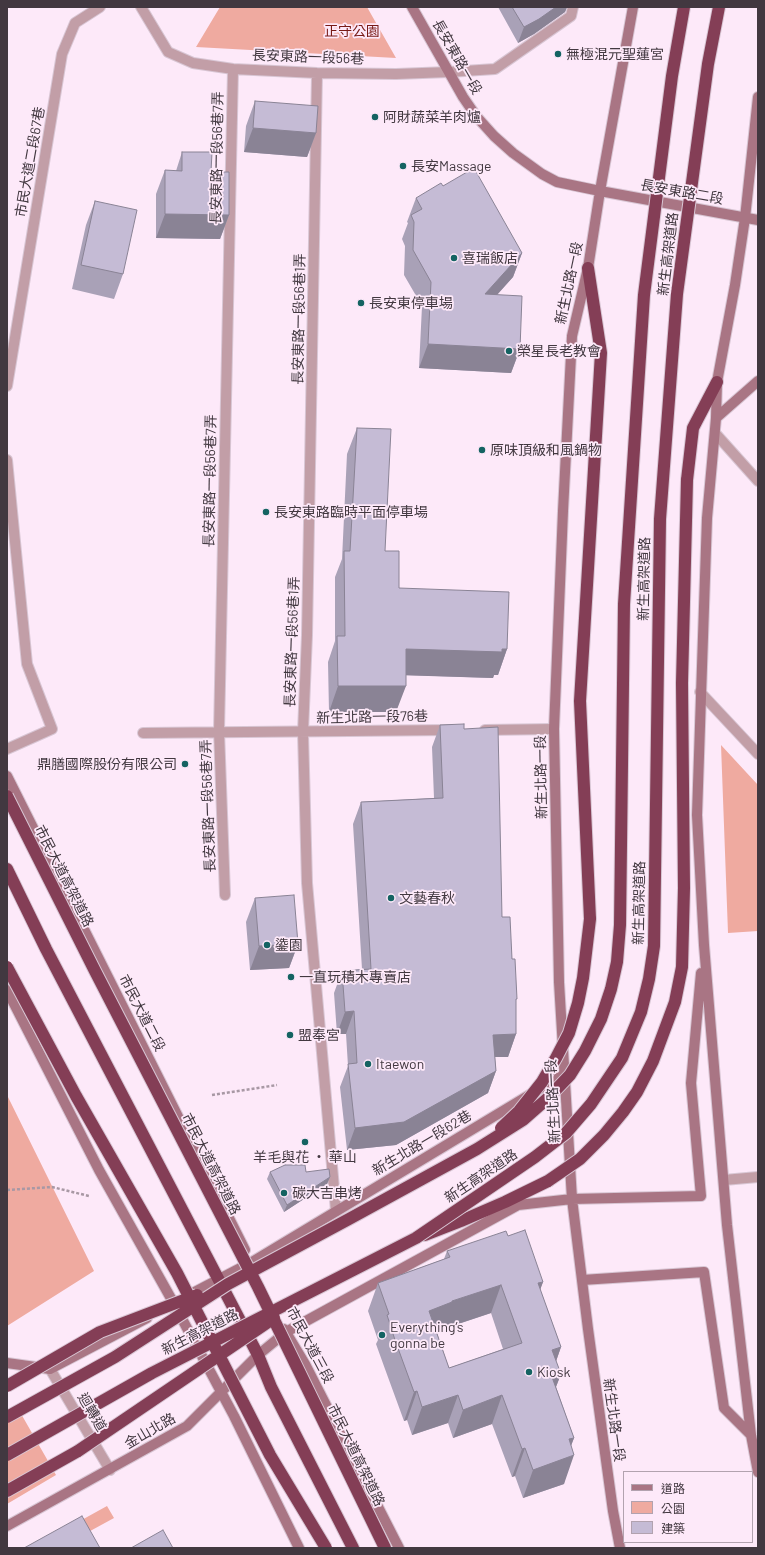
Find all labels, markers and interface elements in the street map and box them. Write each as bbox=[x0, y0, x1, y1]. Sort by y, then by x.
street label: 長安東路一段 bbox=[429, 16, 485, 98]
park label: 正守公園 bbox=[324, 23, 380, 39]
place label: 無極混元聖蓮宮 bbox=[566, 46, 664, 62]
street label: 長安東路一段56巷 bbox=[252, 47, 364, 67]
marker: 無極混元聖蓮宮 bbox=[553, 49, 563, 59]
street label: 長安東路一段56巷7弄 bbox=[207, 91, 227, 225]
street label: 市民大道二段67巷 bbox=[12, 105, 48, 219]
place label: 阿財蔬菜羊肉爐 bbox=[383, 109, 481, 125]
marker: 阿財蔬菜羊肉爐 bbox=[370, 112, 380, 122]
place label: 長安Massage bbox=[411, 158, 492, 174]
marker: 長安Massage bbox=[398, 161, 408, 171]
street label: 長安東路二段 bbox=[639, 176, 725, 208]
street label: 新生高架道路 bbox=[655, 211, 681, 297]
street label: 新生北路一段 bbox=[552, 240, 586, 326]
place label: 喜瑞飯店 bbox=[462, 250, 518, 266]
street label: 長安東路一段56巷1弄 bbox=[289, 253, 309, 385]
marker: 喜瑞飯店 bbox=[449, 253, 459, 263]
place label: 長安東停車場 bbox=[369, 295, 453, 311]
marker: 長安東停車場 bbox=[356, 298, 366, 308]
place label: 榮星長老教會 bbox=[517, 343, 601, 359]
marker: 榮星長老教會 bbox=[504, 346, 514, 356]
street label: 長安東路一段56巷7弄 bbox=[200, 414, 220, 548]
place label: 原味頂級和風鍋物 bbox=[490, 442, 602, 458]
marker: 原味頂級和風鍋物 bbox=[477, 445, 487, 455]
place label: 長安東路臨時平面停車場 bbox=[274, 504, 428, 520]
marker: 長安東路臨時平面停車場 bbox=[261, 507, 271, 517]
street label: 新生高架道路 bbox=[635, 537, 653, 621]
street label: 長安東路一段56巷1弄 bbox=[281, 576, 303, 708]
street label: 新生北路一段76巷 bbox=[316, 708, 428, 726]
street label: 新生北路一段 bbox=[532, 735, 550, 819]
street label: 長安東路一段56巷7弄 bbox=[197, 739, 219, 873]
place label: 鼎膳國際股份有限公司 bbox=[37, 756, 177, 772]
marker: 鼎膳國際股份有限公司 bbox=[180, 759, 190, 769]
street label: 市民大道高架道路 bbox=[31, 822, 97, 930]
street label: 新生高架道路 bbox=[630, 861, 648, 945]
place label: 文藝春秋 bbox=[399, 890, 455, 906]
marker: 文藝春秋 bbox=[386, 893, 396, 903]
place label: 鍌園 bbox=[275, 937, 303, 953]
marker: 鍌園 bbox=[262, 940, 272, 950]
place label: 一直玩積木專賣店 bbox=[299, 969, 411, 985]
street label: 市民大道二段 bbox=[115, 972, 169, 1054]
marker: 一直玩積木專賣店 bbox=[286, 972, 296, 982]
place label: 盟奉宮 bbox=[298, 1027, 340, 1043]
marker: 盟奉宮 bbox=[285, 1030, 295, 1040]
place label: Itaewon bbox=[376, 1056, 424, 1072]
marker: Itaewon bbox=[363, 1059, 373, 1069]
street label: 新生北路一段 bbox=[542, 1059, 564, 1143]
street label: 新生北路一段62巷 bbox=[369, 1107, 475, 1179]
street label: 市民大道高架道路 bbox=[178, 1110, 244, 1218]
marker: 羊毛與花 ‧ 華山 bbox=[300, 1137, 310, 1147]
street label: 新生高架道路 bbox=[441, 1146, 521, 1206]
place label: 羊毛與花 ‧ 華山 bbox=[253, 1149, 357, 1165]
place label: 碳大吉串烤 bbox=[292, 1185, 362, 1201]
marker: 碳大吉串烤 bbox=[279, 1188, 289, 1198]
street label: 市民大道三段 bbox=[283, 1304, 337, 1386]
street label: 新生高架道路 bbox=[159, 1305, 241, 1359]
place label: Everything’s gonna be bbox=[390, 1319, 463, 1352]
marker: Everything’s gonna be bbox=[377, 1330, 387, 1340]
place label: Kiosk bbox=[537, 1364, 571, 1380]
marker: Kiosk bbox=[524, 1367, 534, 1377]
street label: 新生北路一段 bbox=[600, 1377, 628, 1463]
street label: 迴轉道 bbox=[74, 1390, 110, 1434]
street label: 市民大道高架道路 bbox=[324, 1401, 388, 1509]
street label: 金山北路 bbox=[122, 1410, 178, 1452]
legend bbox=[623, 1471, 753, 1543]
text: 道路 bbox=[661, 1481, 685, 1495]
text: 公園 bbox=[661, 1501, 685, 1515]
text: 建築 bbox=[661, 1521, 685, 1535]

